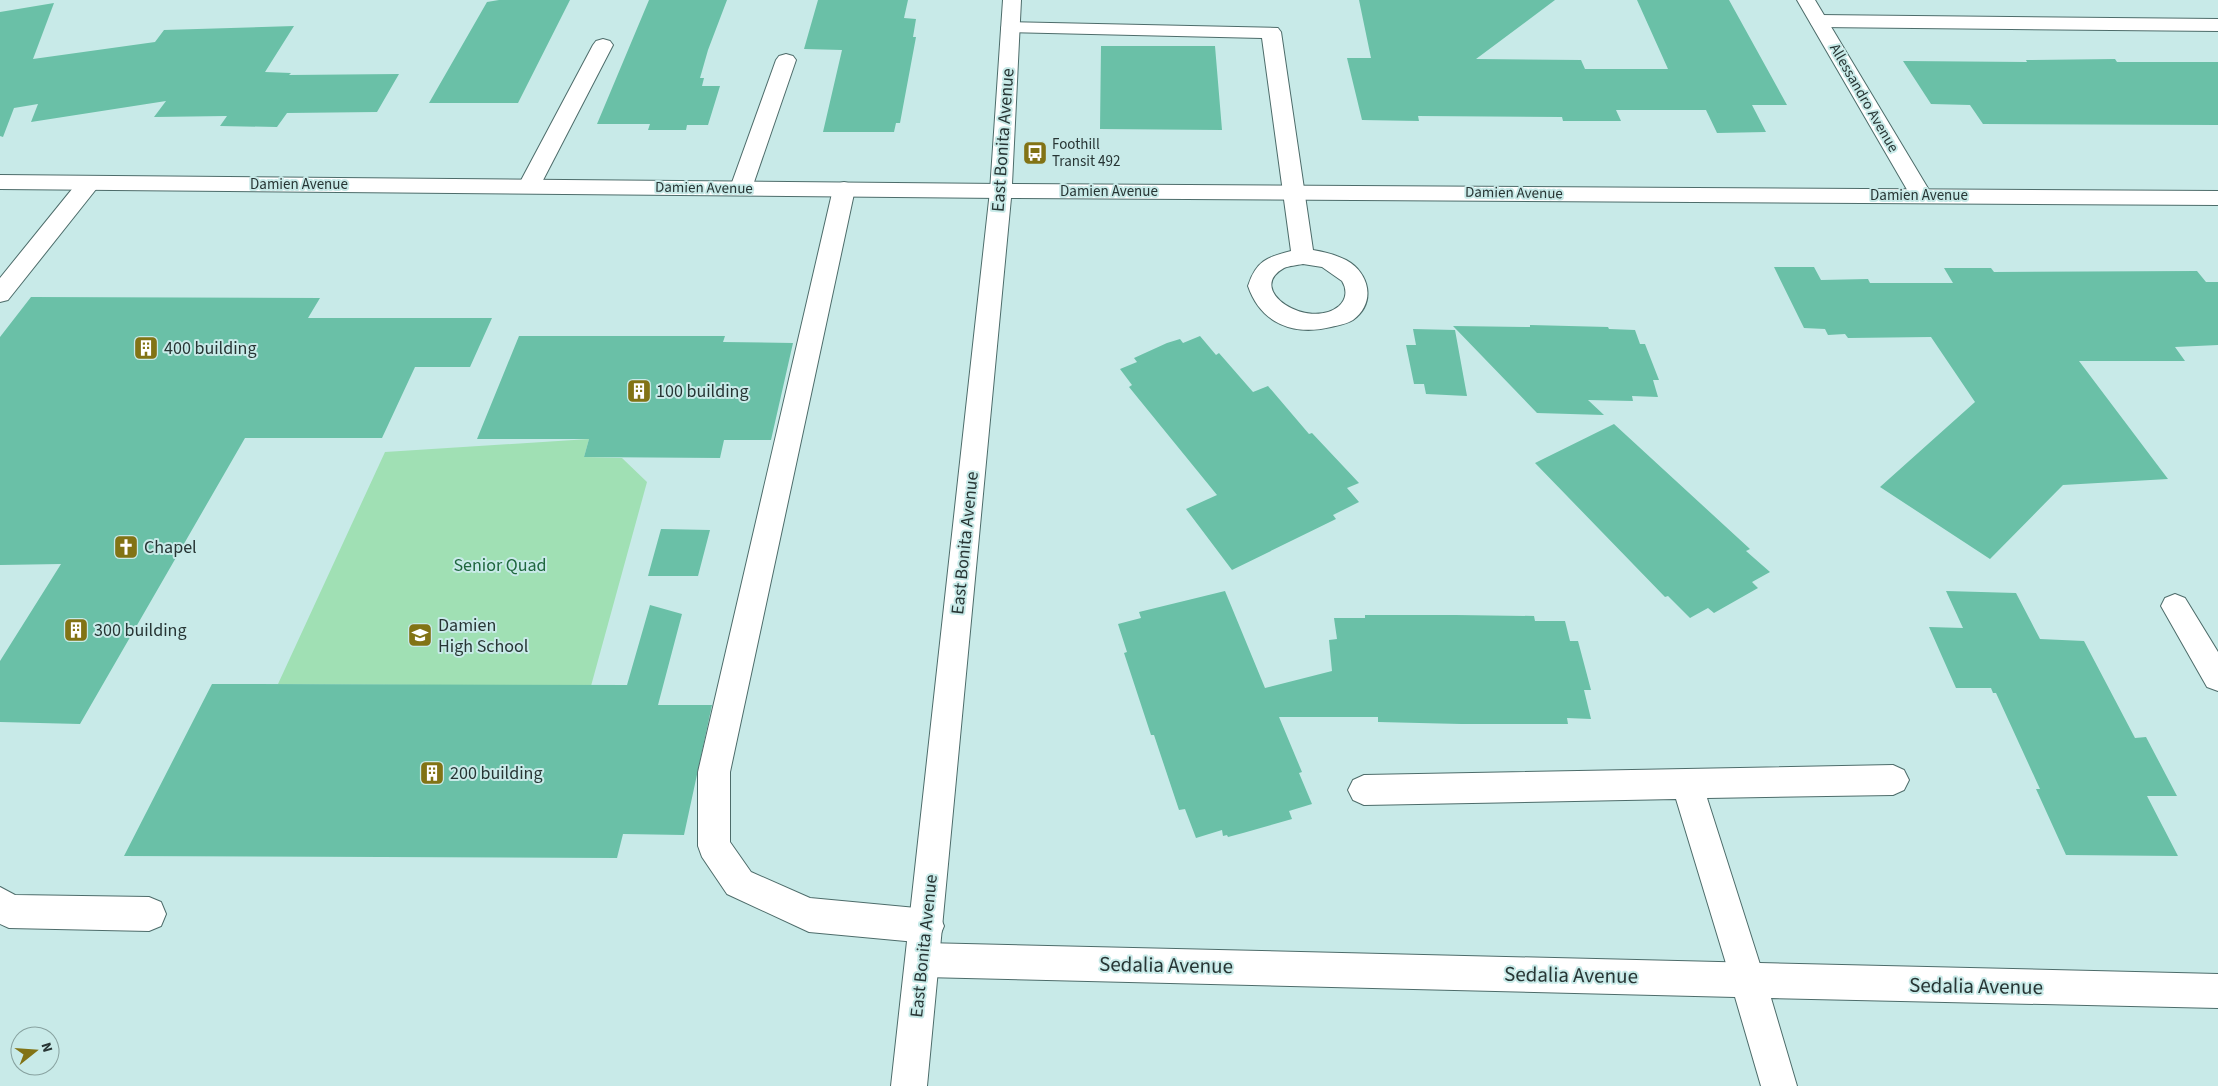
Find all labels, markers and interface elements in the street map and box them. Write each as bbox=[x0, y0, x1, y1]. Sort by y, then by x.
street label: Allessandro Avenue bbox=[1824, 40, 1904, 156]
street label: East Bonita Avenue bbox=[986, 67, 1020, 213]
place label: Foothill Transit 492 bbox=[1052, 134, 1120, 172]
bus stop icon: Foothill Transit 492 bbox=[1022, 140, 1048, 166]
street label: Damien Avenue bbox=[250, 174, 348, 195]
street label: Damien Avenue bbox=[655, 177, 753, 199]
street label: Damien Avenue bbox=[1060, 181, 1158, 202]
street label: Damien Avenue bbox=[1465, 182, 1563, 204]
street label: Damien Avenue bbox=[1870, 185, 1968, 206]
building icon: 400 building bbox=[133, 335, 159, 361]
place label: 400 building bbox=[164, 336, 257, 361]
building icon: 100 building bbox=[626, 378, 652, 404]
place label: 100 building bbox=[656, 379, 749, 404]
street label: East Bonita Avenue bbox=[945, 470, 985, 616]
church icon: Chapel bbox=[113, 534, 139, 560]
place label: Chapel bbox=[144, 535, 197, 560]
park label: Senior Quad bbox=[453, 553, 547, 578]
place label: Damien High School bbox=[438, 613, 528, 659]
building icon: 300 building bbox=[63, 617, 89, 643]
place label: 300 building bbox=[94, 618, 187, 643]
school or university icon: Damien High School bbox=[407, 622, 433, 648]
building icon: 200 building bbox=[419, 760, 445, 786]
place label: 200 building bbox=[450, 761, 543, 786]
street label: East Bonita Avenue bbox=[904, 873, 944, 1019]
street label: Sedalia Avenue bbox=[1099, 949, 1233, 981]
street label: Sedalia Avenue bbox=[1504, 959, 1638, 991]
street label: Sedalia Avenue bbox=[1909, 970, 2043, 1002]
north arrow bbox=[10, 1026, 60, 1076]
text: N bbox=[36, 1040, 57, 1055]

